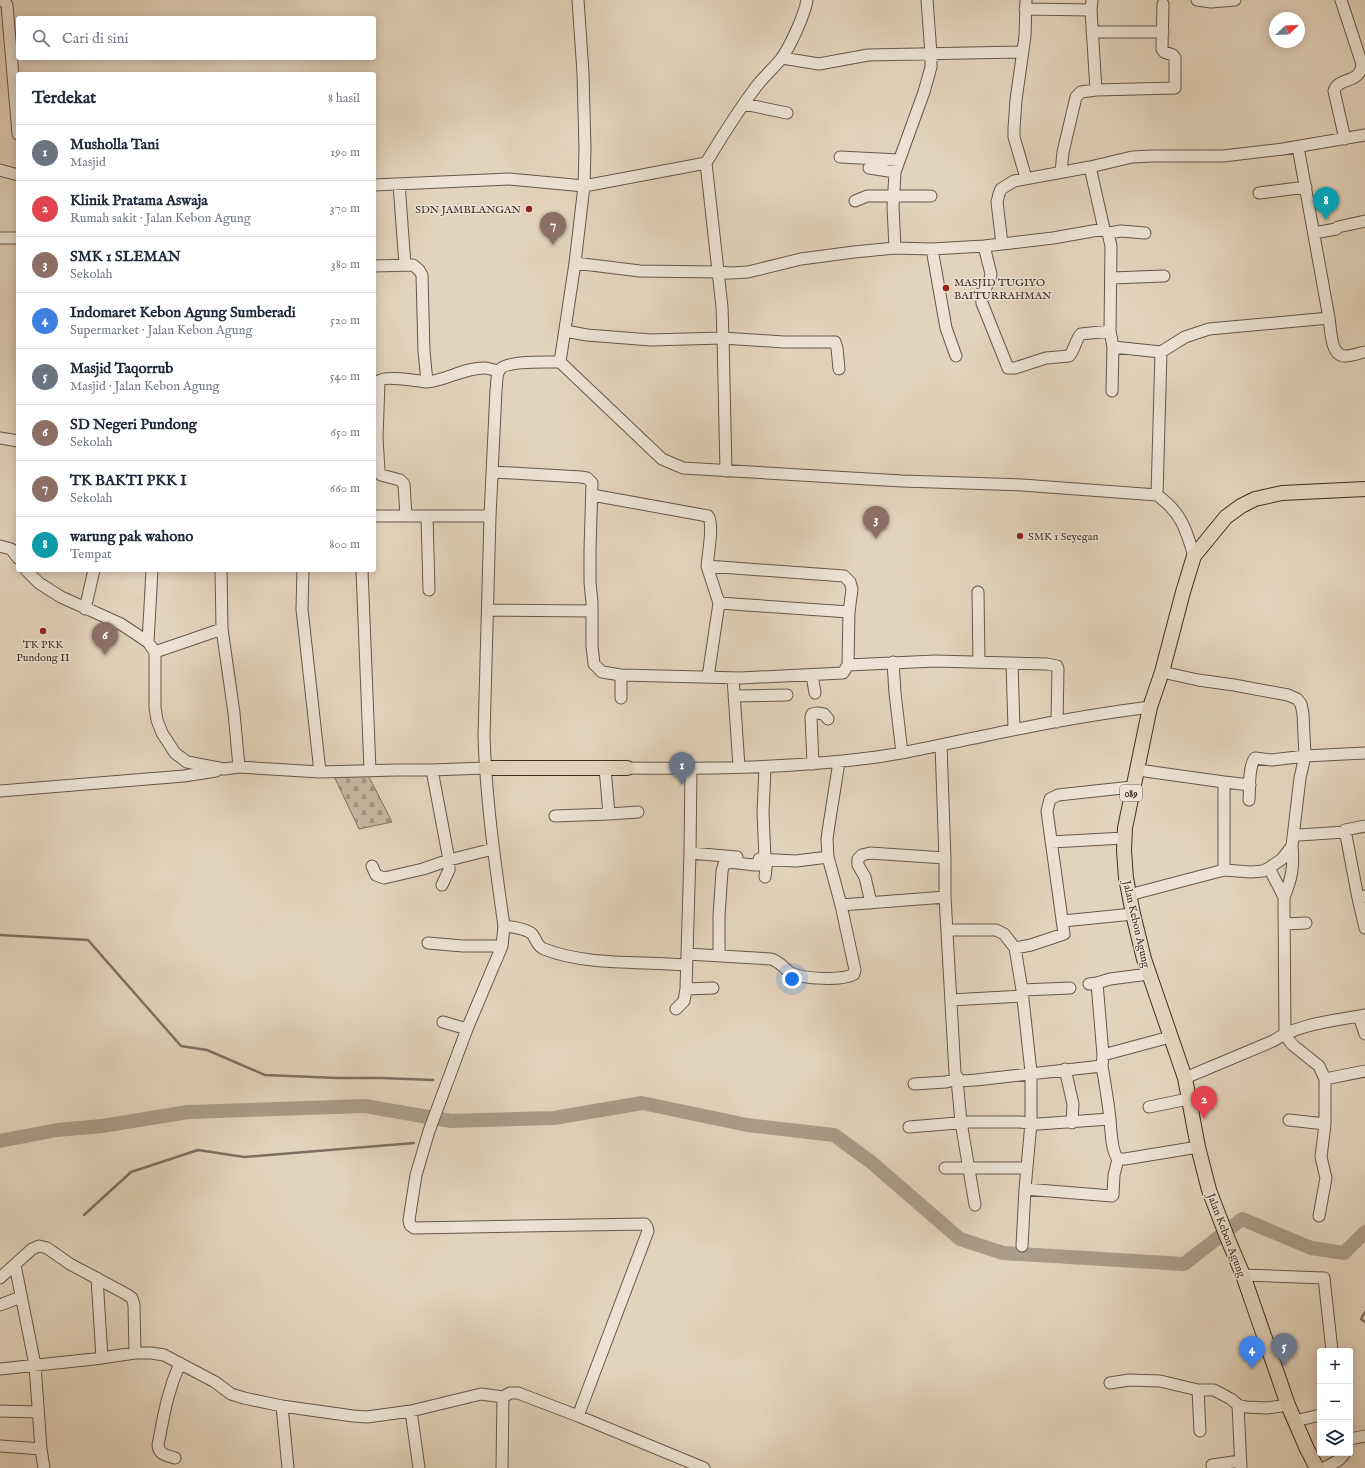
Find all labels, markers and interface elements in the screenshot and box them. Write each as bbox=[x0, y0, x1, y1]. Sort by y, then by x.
north arrow bbox=[1269, 12, 1305, 48]
search box bbox=[16, 16, 376, 60]
icon: search bbox=[30, 27, 52, 49]
text: Cari di sini bbox=[62, 29, 129, 48]
text: Terdekat bbox=[32, 88, 96, 109]
text: 8 hasil bbox=[328, 90, 360, 107]
text: Musholla Tani bbox=[70, 135, 159, 154]
text: 1 bbox=[43, 144, 47, 161]
text: 190 m bbox=[330, 144, 360, 161]
text: Masjid bbox=[70, 154, 106, 171]
pin: 8 bbox=[1313, 187, 1339, 220]
text: Klinik Pratama Aswaja bbox=[70, 191, 208, 210]
text: 2 bbox=[42, 200, 48, 217]
text: 370 m bbox=[330, 200, 360, 217]
place label: SDN JAMBLANGAN bbox=[415, 203, 521, 217]
marker: SDN JAMBLANGAN bbox=[524, 204, 534, 214]
text: Rumah sakit · Jalan Kebon Agung bbox=[70, 210, 251, 227]
pin: 7 bbox=[540, 212, 566, 245]
text: SMK 1 SLEMAN bbox=[70, 247, 181, 266]
text: 3 bbox=[43, 256, 47, 273]
text: 380 m bbox=[331, 256, 360, 273]
text: Sekolah bbox=[70, 266, 113, 283]
place label: MASJID TUGIYO BAITURRAHMAN bbox=[954, 276, 1052, 303]
marker: MASJID TUGIYO BAITURRAHMAN bbox=[941, 283, 951, 293]
text: Indomaret Kebon Agung Sumberadi bbox=[70, 303, 296, 322]
text: 4 bbox=[42, 312, 48, 329]
text: 520 m bbox=[330, 312, 360, 329]
text: Supermarket · Jalan Kebon Agung bbox=[70, 322, 253, 339]
text: Masjid Taqorrub bbox=[70, 359, 173, 378]
text: 5 bbox=[43, 368, 47, 385]
text: 540 m bbox=[330, 368, 360, 385]
text: Masjid · Jalan Kebon Agung bbox=[70, 378, 220, 395]
text: SD Negeri Pundong bbox=[70, 415, 197, 434]
text: 6 bbox=[42, 424, 48, 441]
text: 650 m bbox=[331, 424, 360, 441]
text: Sekolah bbox=[70, 434, 113, 451]
text: TK BAKTI PKK I bbox=[70, 471, 187, 490]
text: 7 bbox=[42, 480, 48, 497]
text: 660 m bbox=[330, 480, 360, 497]
text: Sekolah bbox=[70, 490, 113, 507]
pin: 3 bbox=[863, 506, 889, 539]
text: warung pak wahono bbox=[70, 527, 193, 546]
place label: SMK 1 Seyegan bbox=[1028, 530, 1099, 544]
marker: SMK 1 Seyegan bbox=[1015, 531, 1025, 541]
text: 8 bbox=[42, 536, 48, 553]
text: 800 m bbox=[329, 536, 360, 553]
text: Tempat bbox=[70, 546, 111, 563]
pin: 6 bbox=[92, 622, 118, 655]
marker: TK PKK Pundong II bbox=[38, 626, 48, 636]
place label: TK PKK Pundong II bbox=[16, 638, 70, 665]
pin: 1 bbox=[669, 752, 695, 785]
road number: 089 bbox=[1120, 785, 1142, 801]
street label: Jalan Kebon Agung bbox=[1119, 877, 1153, 970]
your location bbox=[782, 969, 802, 989]
pin: 2 bbox=[1191, 1086, 1217, 1119]
street label: Jalan Kebon Agung bbox=[1203, 1189, 1249, 1280]
pin: 5 bbox=[1271, 1333, 1297, 1366]
pin: 4 bbox=[1239, 1336, 1265, 1369]
map controls bbox=[1317, 1348, 1353, 1456]
button: + bbox=[1317, 1348, 1353, 1384]
button: − bbox=[1317, 1384, 1353, 1420]
button: layers bbox=[1317, 1420, 1353, 1456]

